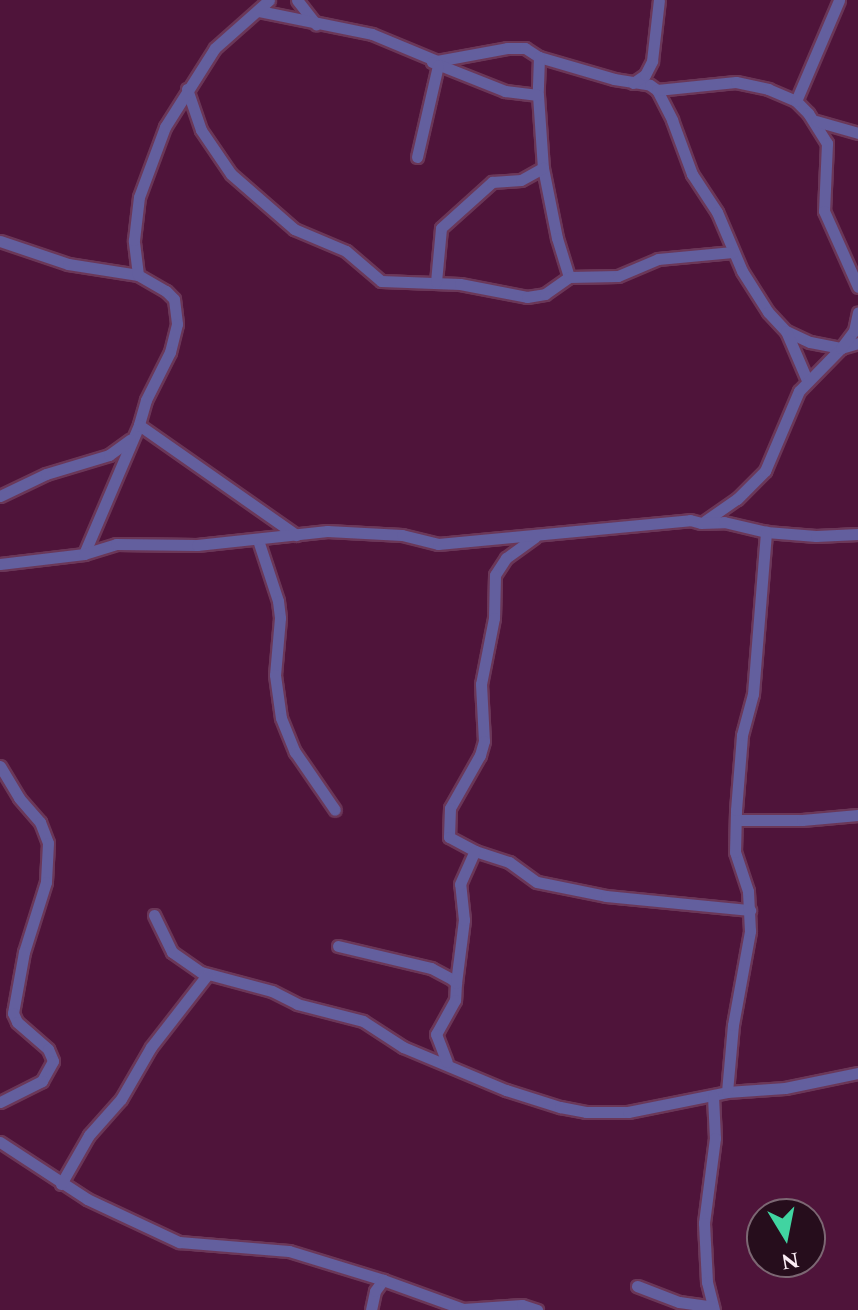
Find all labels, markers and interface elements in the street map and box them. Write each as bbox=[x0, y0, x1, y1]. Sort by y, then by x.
north arrow bbox=[746, 1198, 826, 1278]
text: N bbox=[778, 1242, 802, 1278]

